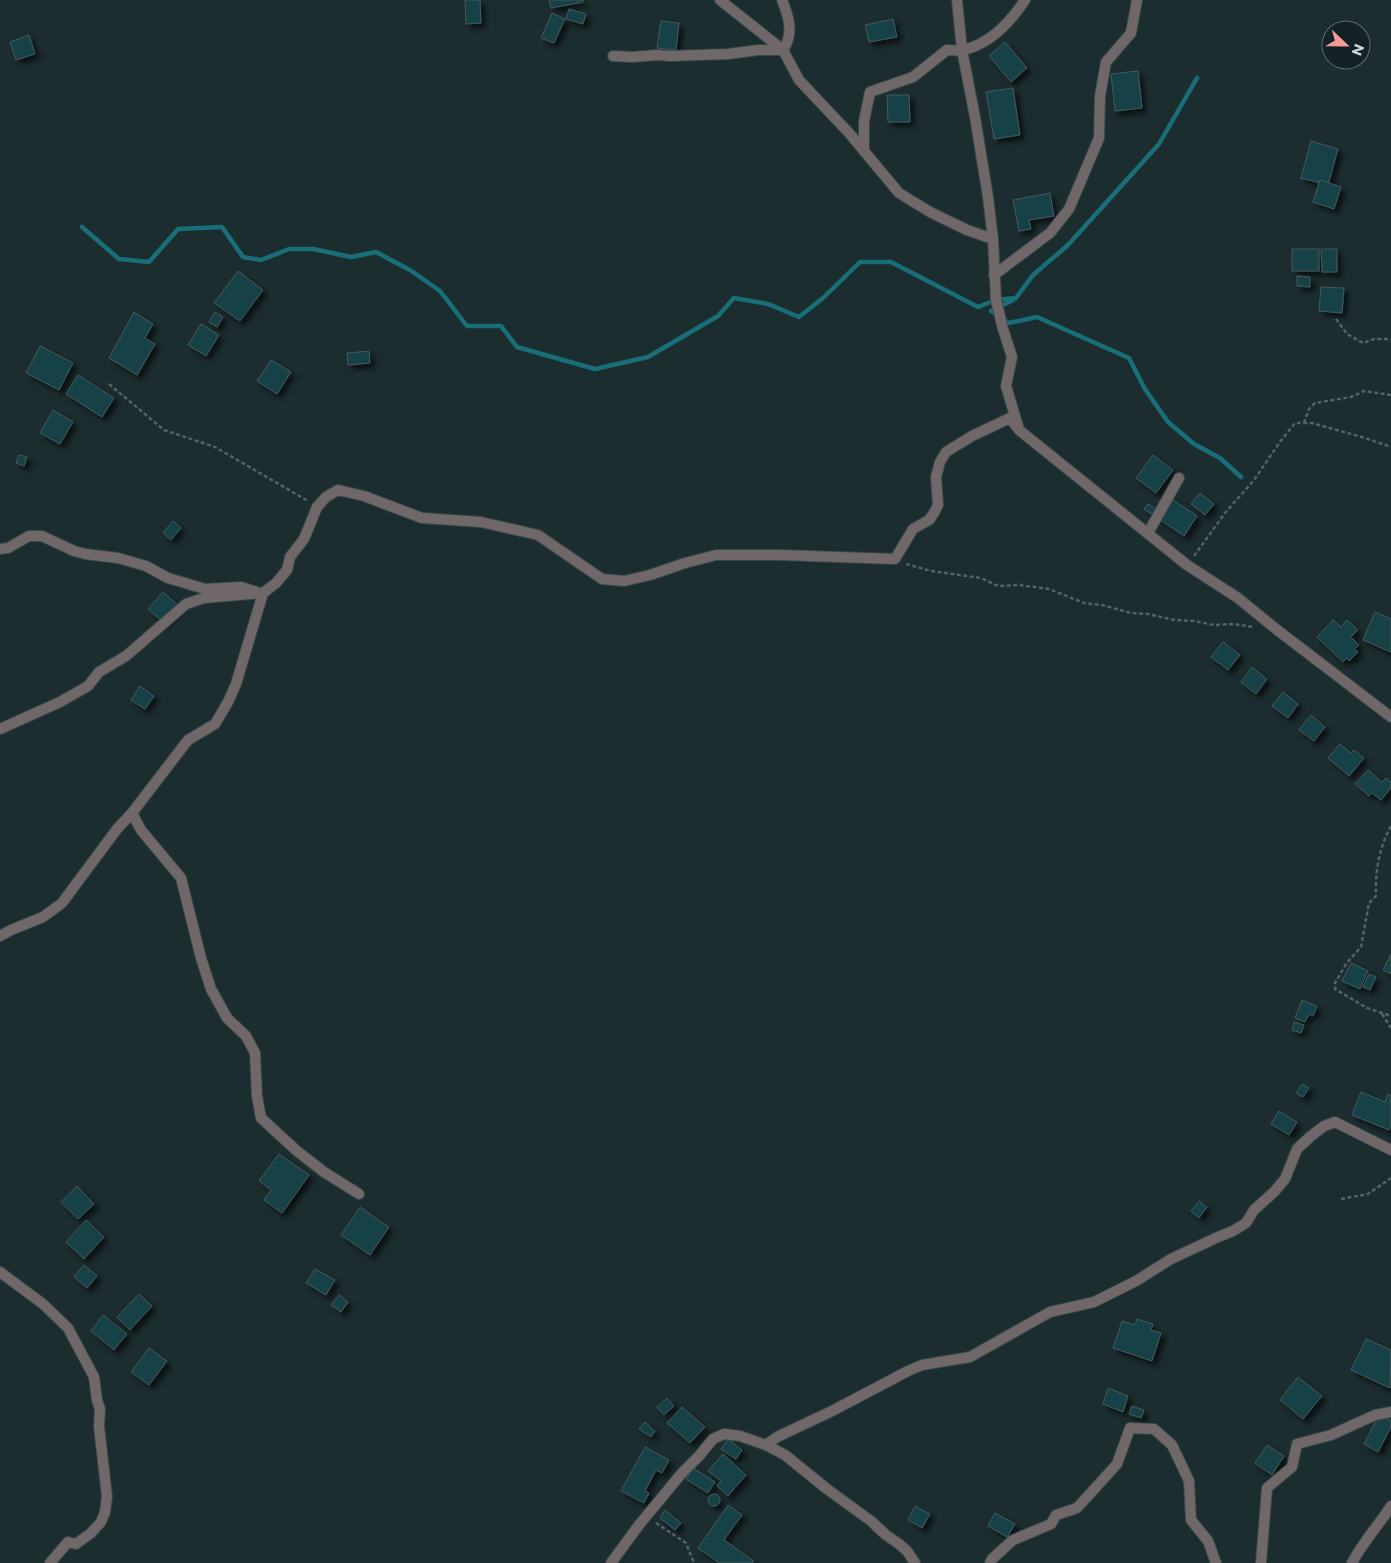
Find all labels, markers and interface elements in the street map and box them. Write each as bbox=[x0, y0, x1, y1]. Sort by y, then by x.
north arrow bbox=[1321, 20, 1371, 70]
text: N bbox=[1348, 41, 1369, 58]

